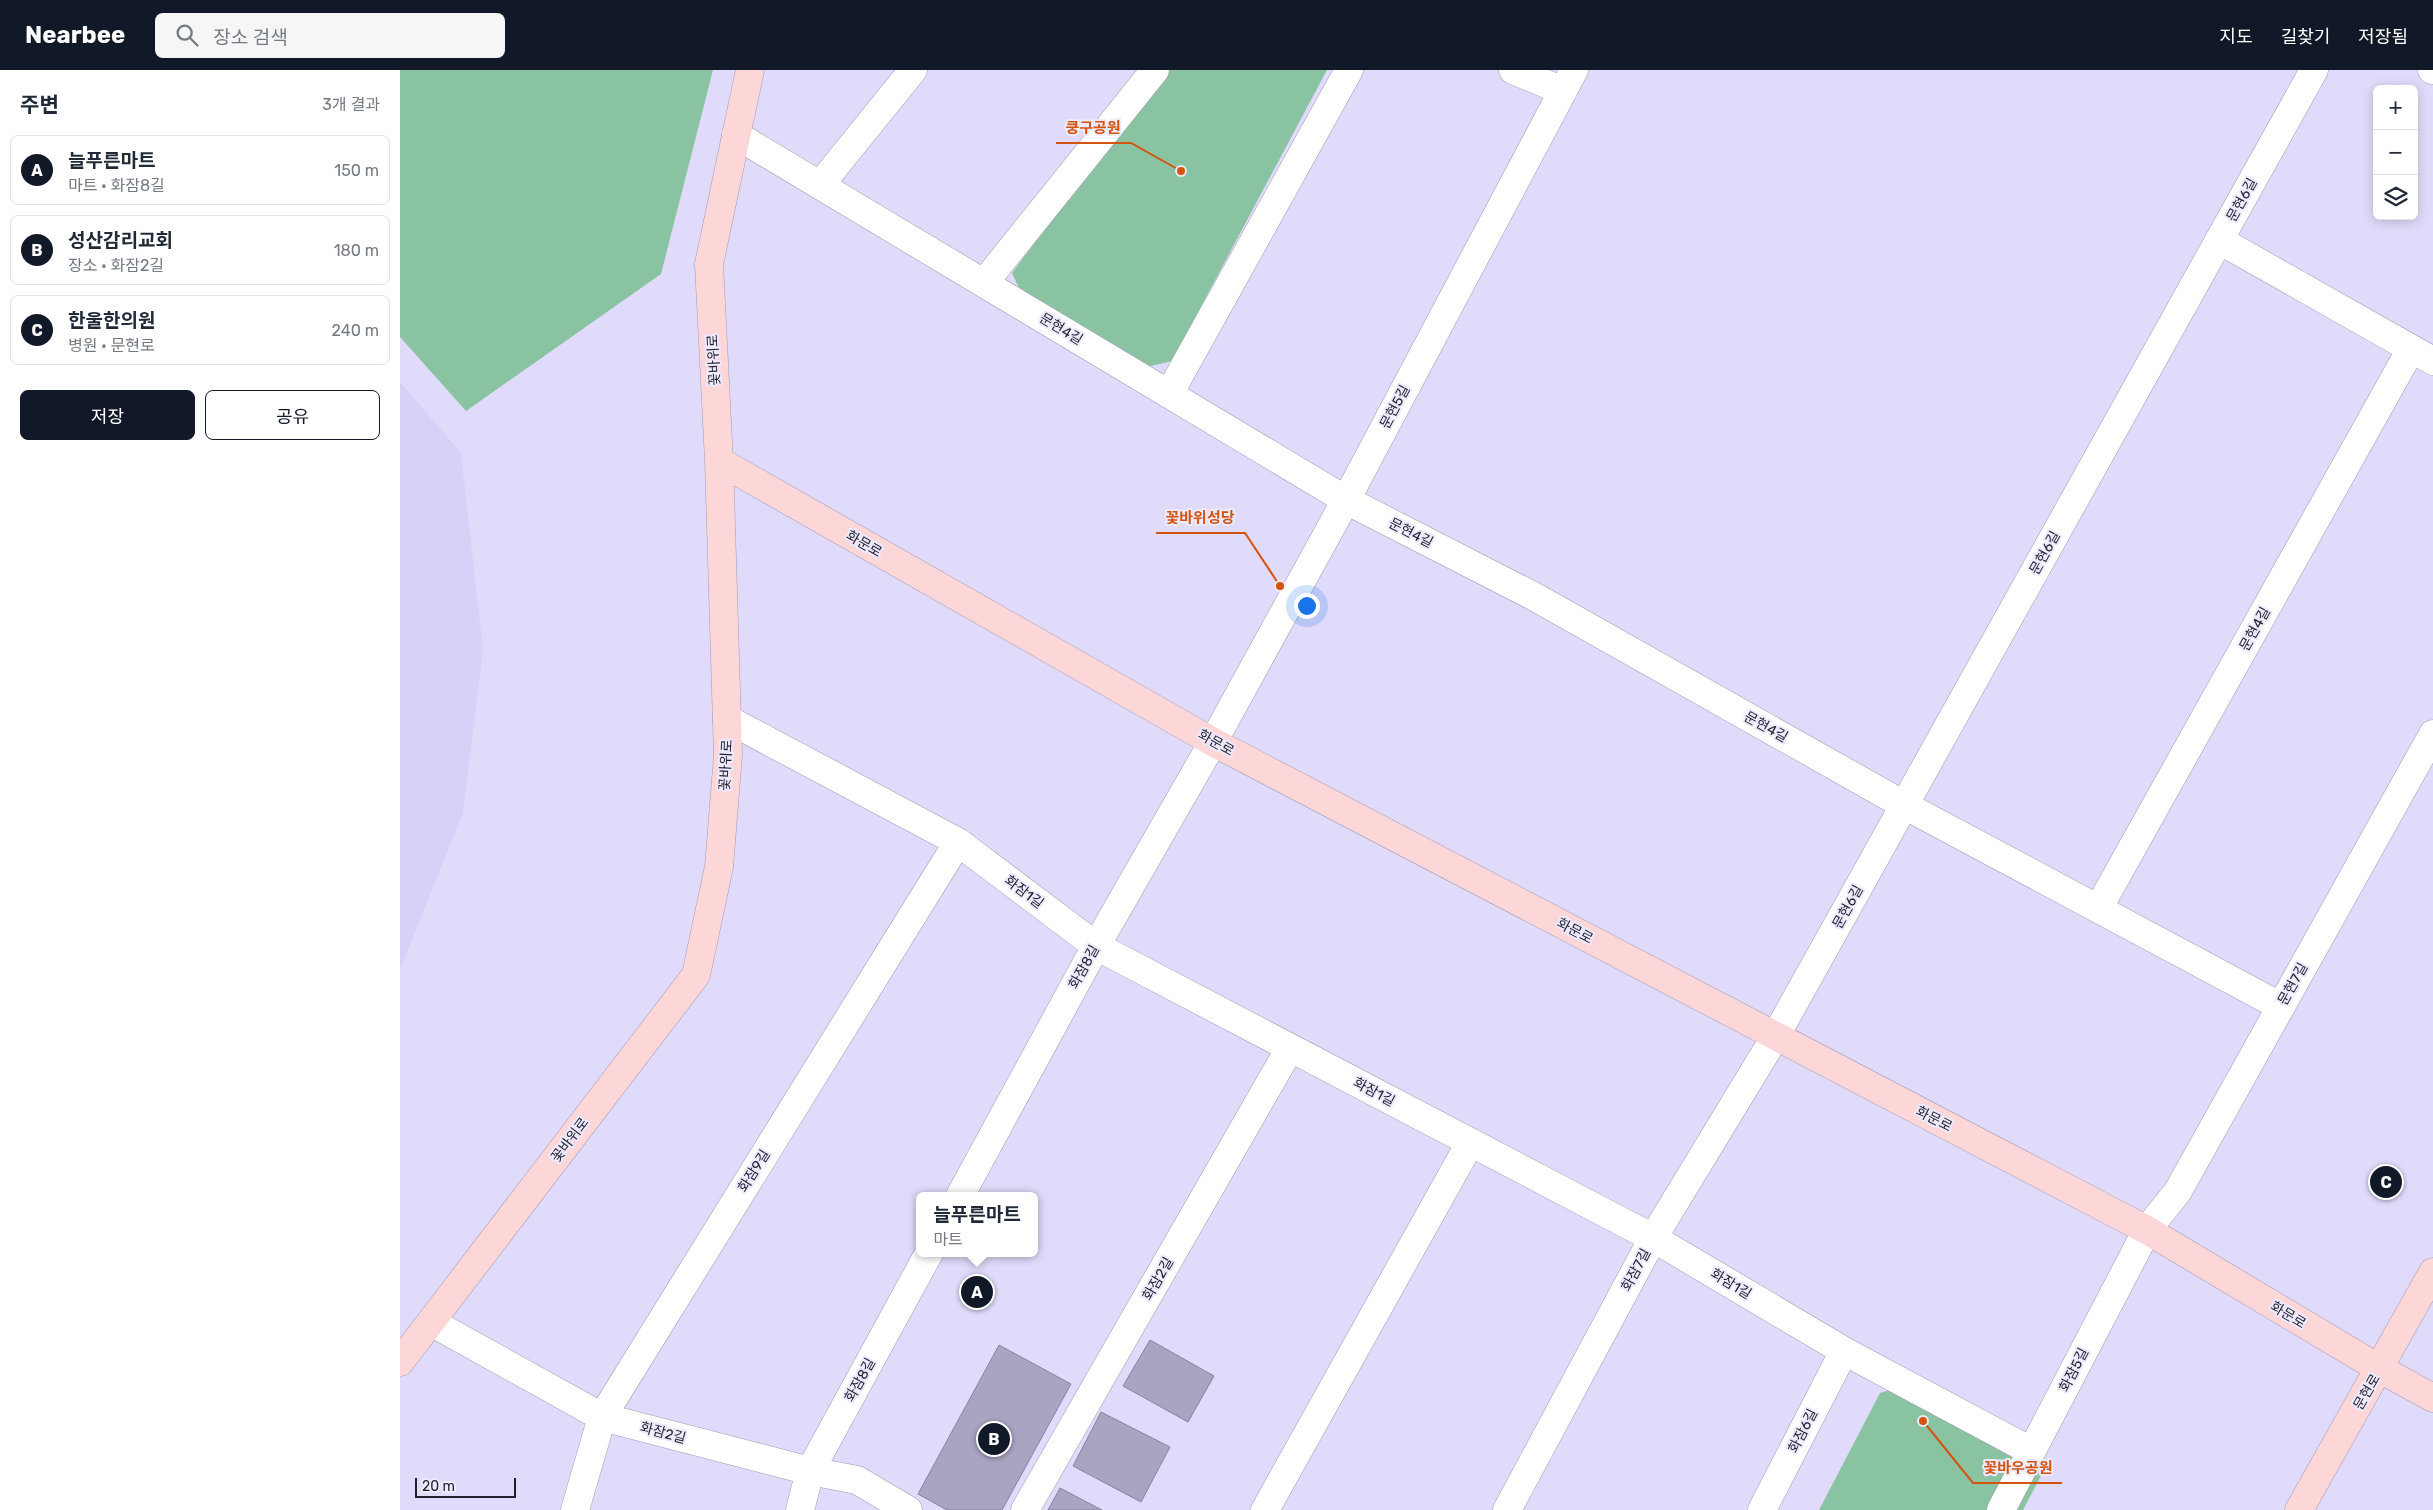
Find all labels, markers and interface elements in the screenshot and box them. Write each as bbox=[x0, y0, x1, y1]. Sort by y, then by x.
search box bbox=[155, 13, 505, 58]
text: Nearbee bbox=[25, 21, 125, 49]
icon: search bbox=[173, 21, 201, 49]
text: 장소 검색 bbox=[213, 26, 288, 49]
text: 지도 bbox=[2220, 26, 2253, 48]
text: 길찾기 bbox=[2281, 26, 2330, 48]
text: 저장됨 bbox=[2358, 26, 2408, 48]
map controls bbox=[2373, 85, 2418, 220]
button: + bbox=[2373, 85, 2418, 130]
text: 주변 bbox=[20, 92, 59, 117]
text: 3개 결과 bbox=[322, 95, 380, 114]
callout: 쿵구공원 bbox=[1056, 113, 1131, 143]
text: 쿵구공원 bbox=[1065, 119, 1121, 137]
button: − bbox=[2373, 130, 2418, 175]
text: 늘푸른마트 bbox=[68, 149, 155, 172]
text: A bbox=[31, 161, 43, 180]
text: 150 m bbox=[334, 161, 379, 180]
street label: 문현6길 bbox=[2223, 175, 2261, 225]
button: layers bbox=[2373, 175, 2418, 220]
text: 마트 · 화잠8길 bbox=[68, 176, 165, 195]
text: 성산감리교회 bbox=[68, 229, 173, 252]
text: B bbox=[31, 241, 43, 260]
text: 180 m bbox=[334, 241, 379, 260]
text: 장소 · 화잠2길 bbox=[68, 256, 164, 275]
text: 한울한의원 bbox=[68, 309, 155, 332]
street label: 문현4길 bbox=[1036, 310, 1086, 348]
text: C bbox=[31, 321, 43, 340]
text: 240 m bbox=[332, 321, 379, 340]
street label: 꽃바위로 bbox=[704, 334, 724, 386]
text: 병원 · 문현로 bbox=[68, 336, 155, 355]
street label: 문현5길 bbox=[1376, 382, 1414, 432]
button: 저장 bbox=[20, 390, 195, 440]
button: 공유 bbox=[205, 390, 380, 440]
callout: 꽃바위성당 bbox=[1156, 503, 1245, 533]
text: 꽃바위성당 bbox=[1165, 509, 1235, 527]
street label: 문현4길 bbox=[1386, 515, 1436, 551]
street label: 화문로 bbox=[843, 527, 885, 561]
street label: 문현6길 bbox=[2026, 528, 2064, 578]
your location bbox=[1294, 593, 1320, 619]
street label: 문현4길 bbox=[2236, 604, 2274, 654]
street label: 문현4길 bbox=[1741, 708, 1791, 746]
street label: 화문로 bbox=[1195, 726, 1237, 760]
street label: 꽃바위로 bbox=[716, 739, 736, 791]
street label: 화잠1길 bbox=[1001, 872, 1047, 912]
street label: 문현6길 bbox=[1829, 882, 1867, 932]
street label: 화문로 bbox=[1554, 914, 1596, 948]
street label: 화잠8길 bbox=[1065, 942, 1103, 992]
street label: 문현7길 bbox=[2274, 960, 2312, 1008]
street label: 화잠1길 bbox=[1350, 1074, 1398, 1110]
street label: 화문로 bbox=[1913, 1103, 1955, 1135]
street label: 꽃바위로 bbox=[548, 1114, 592, 1166]
street label: 화잠9길 bbox=[734, 1147, 774, 1195]
pin: C bbox=[2370, 1163, 2402, 1201]
popup bbox=[916, 1192, 1038, 1257]
text: 늘푸른마트 bbox=[933, 1203, 1021, 1226]
text: 마트 bbox=[933, 1230, 963, 1249]
street label: 화잠7길 bbox=[1618, 1246, 1654, 1294]
street label: 화잠2길 bbox=[1139, 1254, 1177, 1304]
street label: 화잠1길 bbox=[1707, 1265, 1755, 1303]
pin: A bbox=[961, 1273, 993, 1311]
street label: 화문로 bbox=[2267, 1298, 2309, 1332]
street label: 화잠5길 bbox=[2056, 1345, 2092, 1395]
street label: 화잠8길 bbox=[841, 1355, 879, 1405]
street label: 문현로 bbox=[2350, 1371, 2384, 1413]
street label: 화잠6길 bbox=[1785, 1406, 1821, 1456]
street label: 화잠2길 bbox=[638, 1419, 688, 1447]
pin: B bbox=[978, 1420, 1010, 1458]
callout: 꽃바우공원 bbox=[1973, 1453, 2062, 1483]
text: 꽃바우공원 bbox=[1983, 1459, 2053, 1477]
scale bar bbox=[415, 1475, 516, 1498]
text: 20 m bbox=[422, 1478, 455, 1495]

